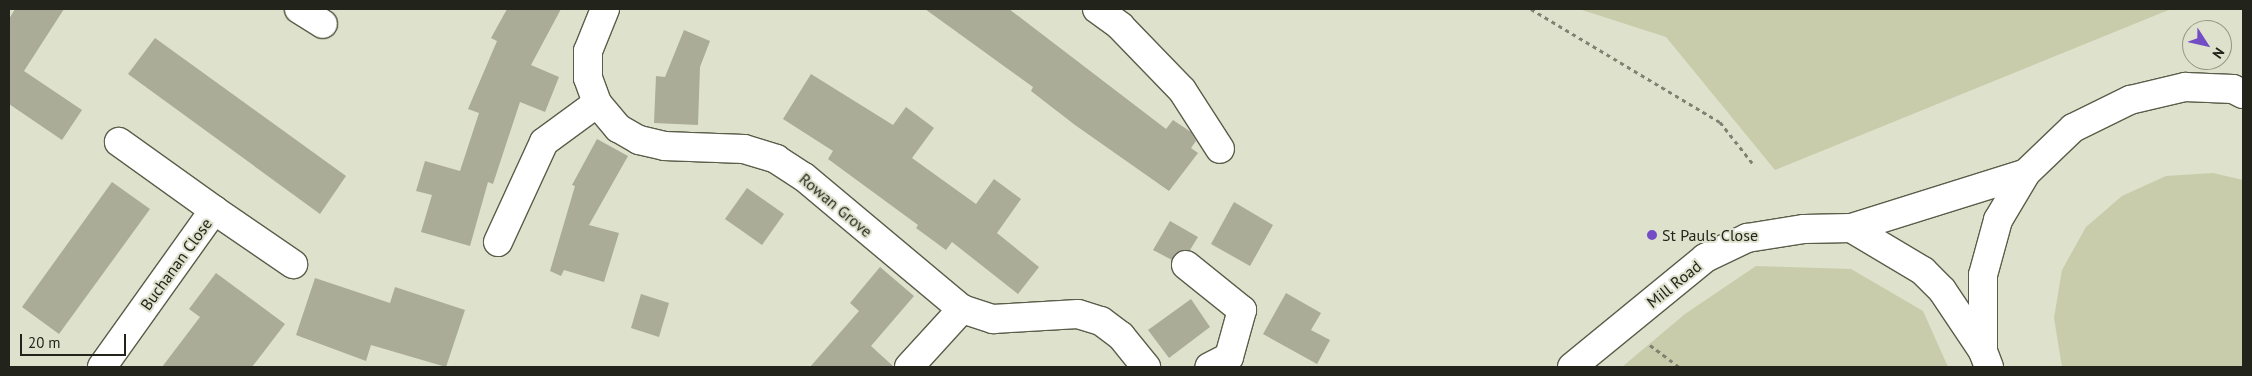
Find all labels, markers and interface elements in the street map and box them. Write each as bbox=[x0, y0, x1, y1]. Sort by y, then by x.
north arrow bbox=[2182, 20, 2232, 70]
text: N bbox=[2208, 44, 2228, 62]
street label: Rowan Grove bbox=[796, 169, 876, 241]
street label: Buchanan Close bbox=[136, 214, 216, 314]
place label: St Pauls Close bbox=[1662, 225, 1758, 245]
marker: St Pauls Close bbox=[1646, 229, 1658, 241]
street label: Mill Road bbox=[1643, 256, 1705, 312]
scale bar bbox=[22, 324, 129, 356]
text: 20 m bbox=[28, 333, 61, 352]

